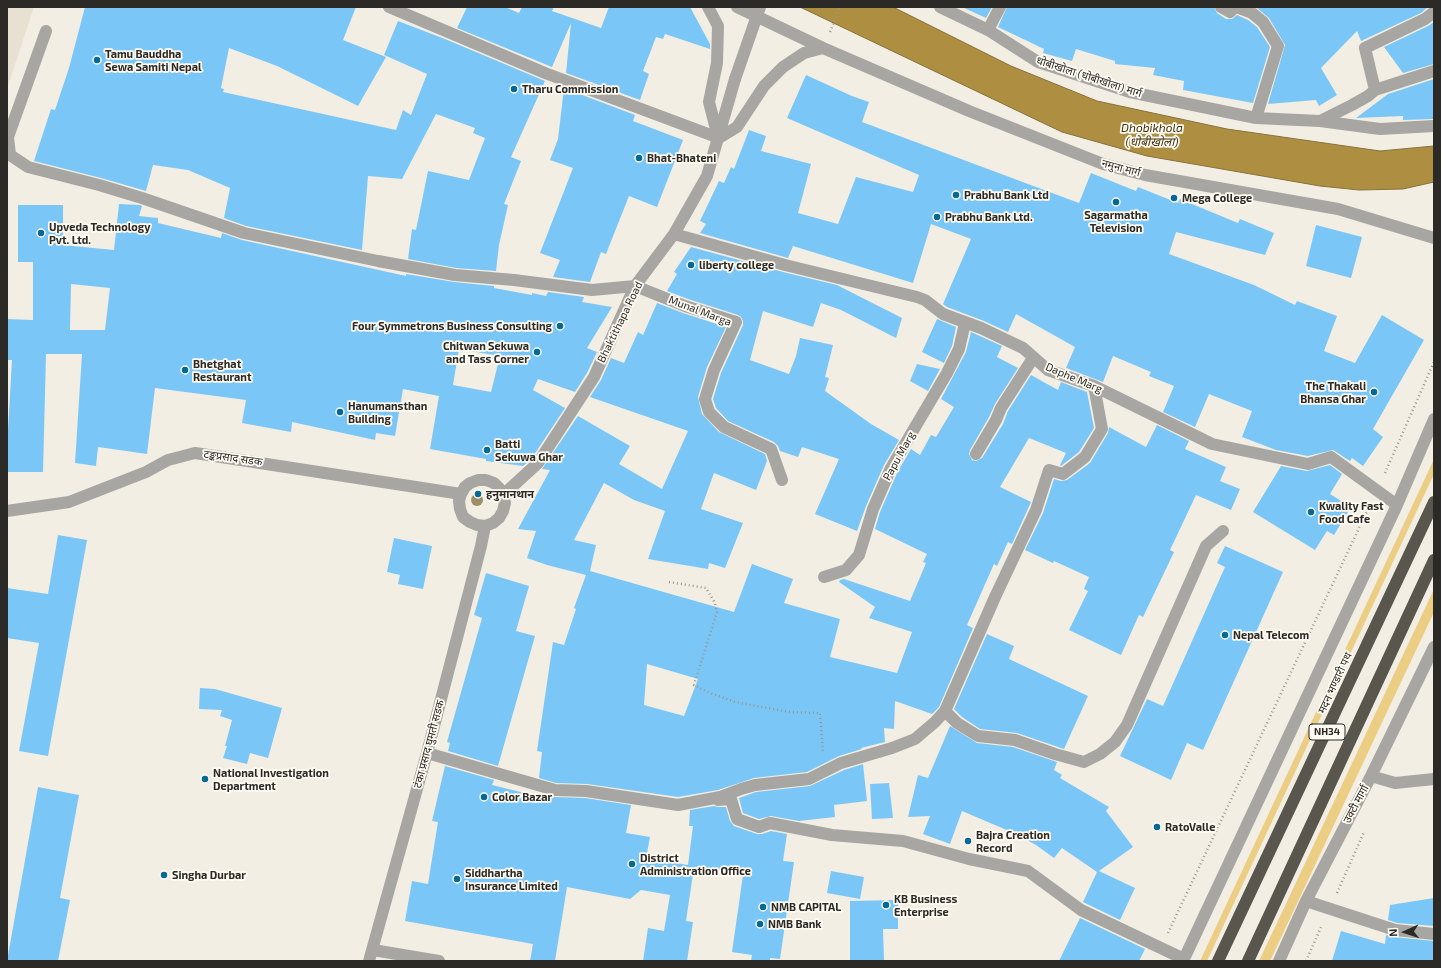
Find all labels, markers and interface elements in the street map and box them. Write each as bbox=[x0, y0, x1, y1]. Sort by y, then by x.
place label: Tamu Bauddha Sewa Samiti Nepal bbox=[105, 47, 202, 73]
street label: धोबीखोला (धोबीखोला) मार्ग bbox=[1035, 54, 1143, 100]
marker: Tamu Bauddha Sewa Samiti Nepal bbox=[92, 55, 102, 65]
place label: Tharu Commission bbox=[522, 82, 618, 96]
marker: Tharu Commission bbox=[509, 84, 519, 94]
water label: Dhobikhola (धोबीखोला) bbox=[1121, 121, 1183, 149]
place label: Bhat-Bhateni bbox=[647, 151, 716, 165]
marker: Bhat-Bhateni bbox=[634, 153, 644, 163]
street label: नमुना मार्ग bbox=[1100, 156, 1142, 180]
place label: Prabhu Bank Ltd bbox=[964, 188, 1049, 202]
marker: Prabhu Bank Ltd bbox=[951, 190, 961, 200]
place label: Mega College bbox=[1182, 191, 1252, 205]
marker: Mega College bbox=[1169, 193, 1179, 203]
marker: Sagarmatha Television bbox=[1111, 197, 1121, 207]
place label: Sagarmatha Television bbox=[1084, 208, 1148, 234]
place label: Prabhu Bank Ltd. bbox=[945, 210, 1033, 224]
marker: Prabhu Bank Ltd. bbox=[932, 212, 942, 222]
place label: Upveda Technology Pvt. Ltd. bbox=[49, 220, 150, 246]
marker: Upveda Technology Pvt. Ltd. bbox=[36, 228, 46, 238]
place label: liberty college bbox=[699, 258, 774, 272]
marker: liberty college bbox=[686, 260, 696, 270]
street label: Bhaktithapa Road bbox=[595, 279, 645, 365]
street label: Munal Marga bbox=[667, 293, 733, 329]
place label: Four Symmetrons Business Consulting bbox=[352, 319, 552, 333]
marker: Four Symmetrons Business Consulting bbox=[555, 321, 565, 331]
place label: Chitwan Sekuwa and Tass Corner bbox=[443, 339, 529, 365]
marker: Chitwan Sekuwa and Tass Corner bbox=[532, 347, 542, 357]
place label: Bhetghat Restaurant bbox=[193, 357, 251, 383]
street label: Daphe Marg bbox=[1043, 360, 1105, 396]
marker: Bhetghat Restaurant bbox=[180, 365, 190, 375]
place label: The Thakali Bhansa Ghar bbox=[1300, 379, 1366, 405]
marker: The Thakali Bhansa Ghar bbox=[1369, 387, 1379, 397]
place label: Hanumansthan Building bbox=[348, 399, 427, 425]
marker: Hanumansthan Building bbox=[335, 407, 345, 417]
street label: Papu Marg bbox=[880, 429, 918, 483]
place label: Batti Sekuwa Ghar bbox=[495, 437, 563, 463]
marker: Batti Sekuwa Ghar bbox=[482, 445, 492, 455]
street label: टङ्कप्रसाद सडक bbox=[203, 447, 263, 469]
place label: हनुमानथान bbox=[486, 487, 534, 501]
marker: हनुमानथान bbox=[473, 489, 483, 499]
place label: Kwality Fast Food Cafe bbox=[1319, 499, 1384, 525]
marker: Kwality Fast Food Cafe bbox=[1306, 507, 1316, 517]
place label: Nepal Telecom bbox=[1233, 628, 1309, 642]
marker: Nepal Telecom bbox=[1220, 630, 1230, 640]
street label: मदन भण्डारी पथ bbox=[1315, 650, 1355, 716]
street label: टंका प्रसाद घुमती सडक bbox=[411, 699, 447, 789]
road number: NH34 bbox=[1309, 724, 1345, 740]
place label: National Investigation Department bbox=[213, 766, 329, 792]
marker: National Investigation Department bbox=[200, 774, 210, 784]
street label: उक्टी मार्गा bbox=[1340, 783, 1372, 825]
place label: Color Bazar bbox=[492, 790, 552, 804]
marker: Color Bazar bbox=[479, 792, 489, 802]
place label: RatoValle bbox=[1165, 820, 1215, 834]
marker: RatoValle bbox=[1152, 822, 1162, 832]
place label: Bajra Creation Record bbox=[976, 828, 1050, 854]
marker: Bajra Creation Record bbox=[963, 836, 973, 846]
place label: District Administration Office bbox=[640, 851, 751, 877]
marker: District Administration Office bbox=[627, 859, 637, 869]
place label: Siddhartha Insurance Limited bbox=[465, 866, 558, 892]
place label: Singha Durbar bbox=[172, 868, 246, 882]
marker: Singha Durbar bbox=[159, 870, 169, 880]
marker: Siddhartha Insurance Limited bbox=[452, 874, 462, 884]
place label: KB Business Enterprise bbox=[894, 892, 957, 918]
place label: NMB CAPITAL bbox=[771, 900, 841, 914]
marker: KB Business Enterprise bbox=[881, 900, 891, 910]
marker: NMB CAPITAL bbox=[758, 902, 768, 912]
north arrow bbox=[1385, 912, 1425, 952]
place label: NMB Bank bbox=[768, 917, 821, 931]
marker: NMB Bank bbox=[755, 919, 765, 929]
text: N bbox=[1386, 928, 1399, 937]

